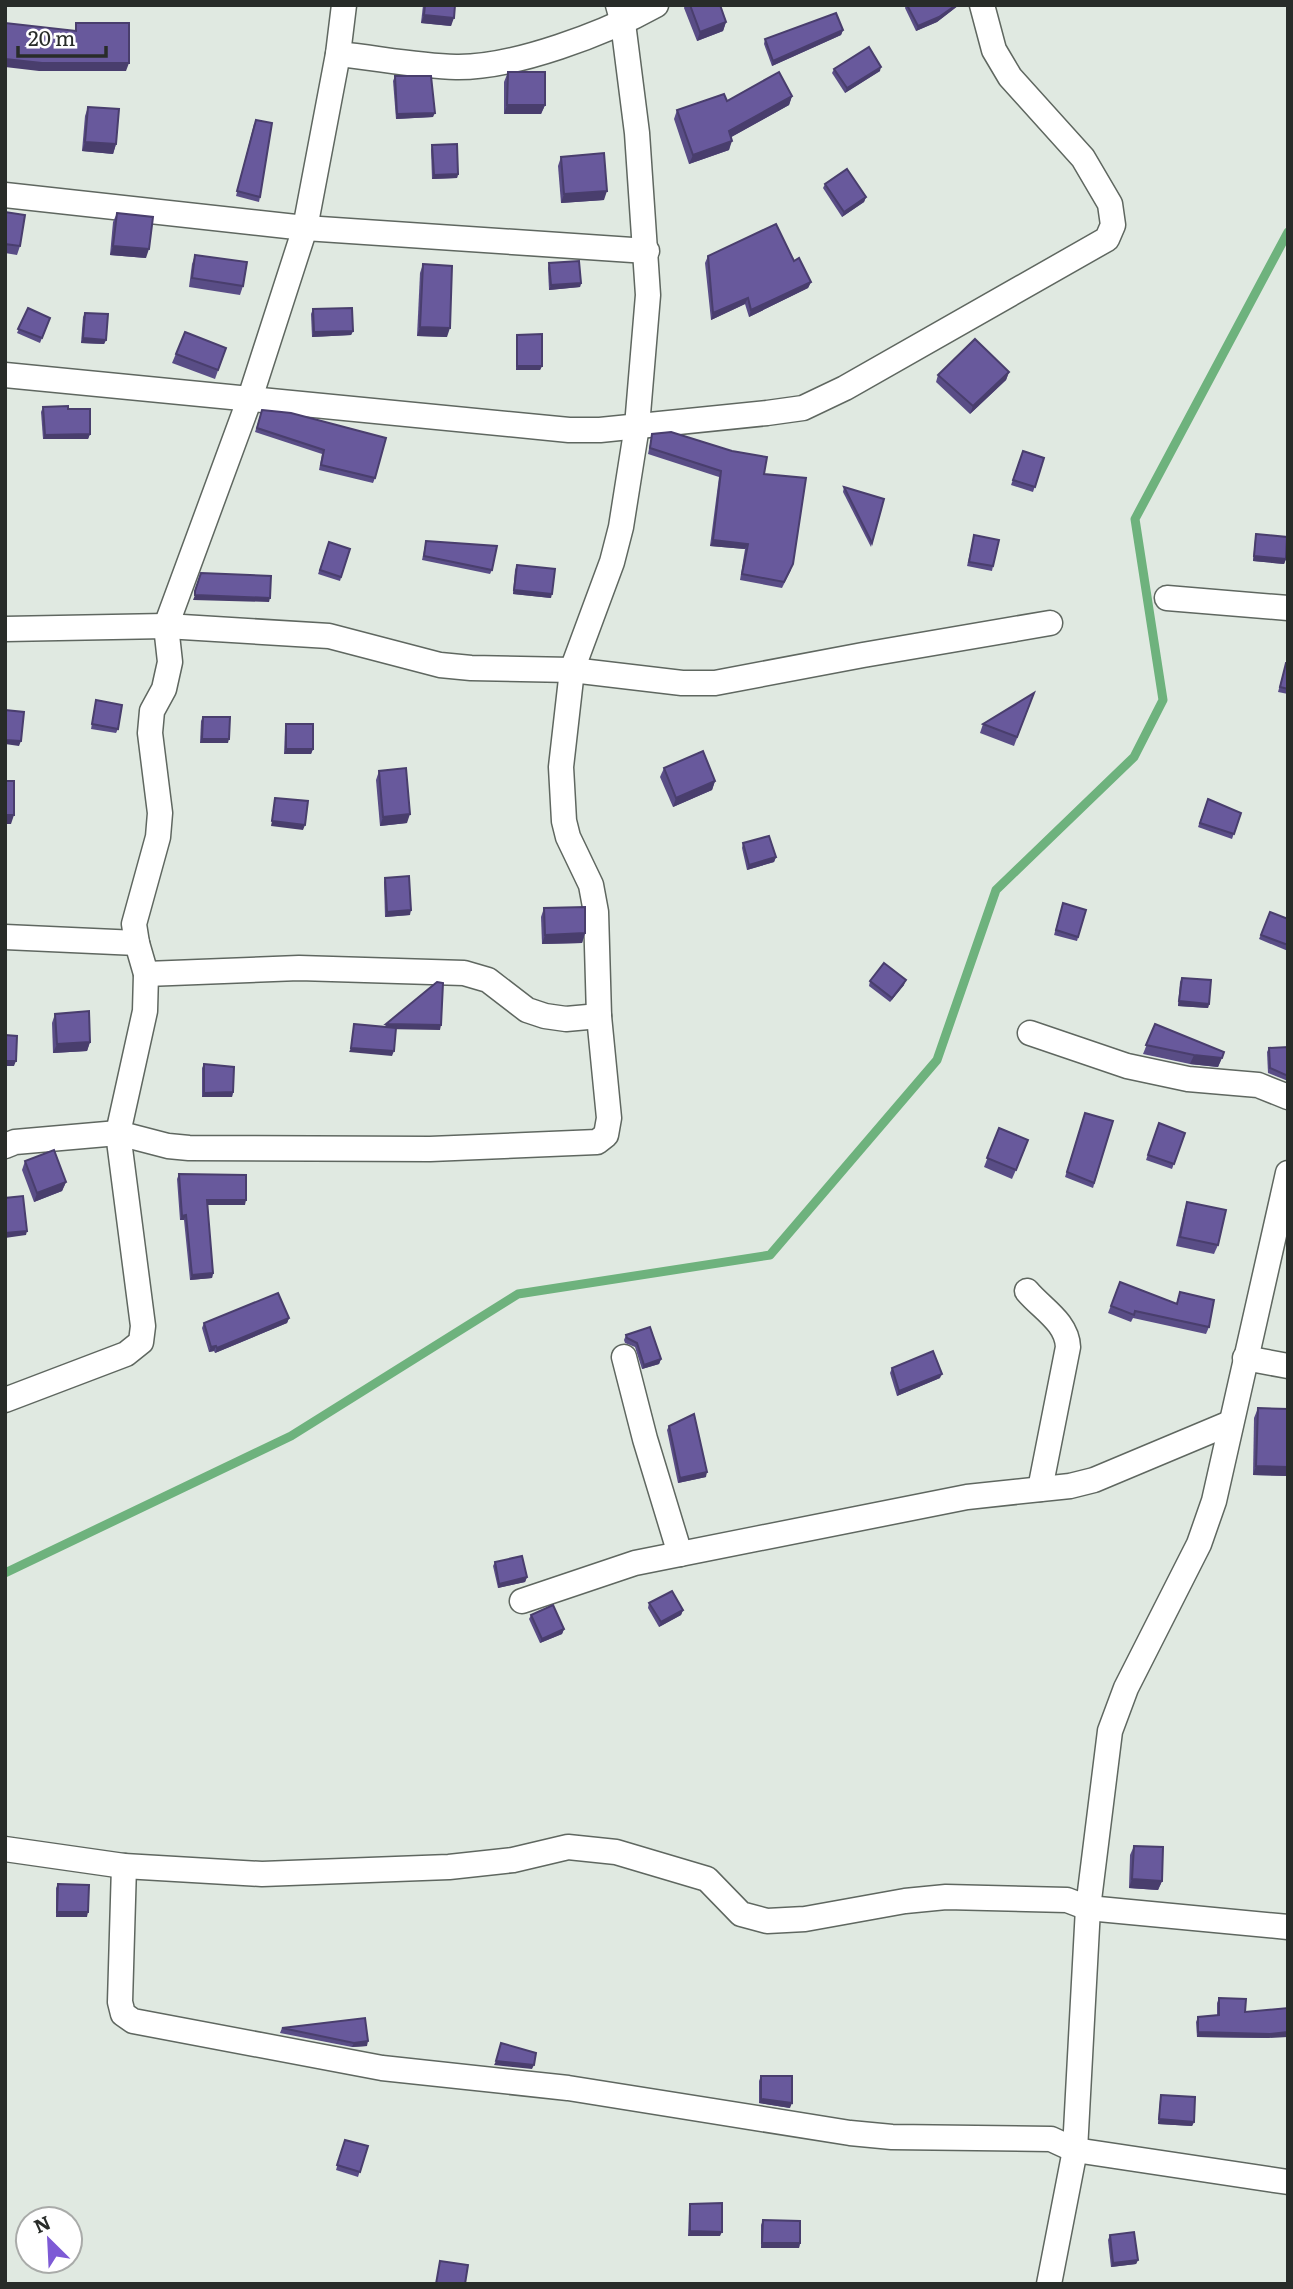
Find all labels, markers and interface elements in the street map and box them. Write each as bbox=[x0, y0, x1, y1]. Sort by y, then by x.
scale bar bbox=[18, 14, 105, 58]
text: 20 m bbox=[28, 21, 75, 52]
north arrow bbox=[14, 2205, 84, 2275]
text: N bbox=[29, 2208, 55, 2240]

